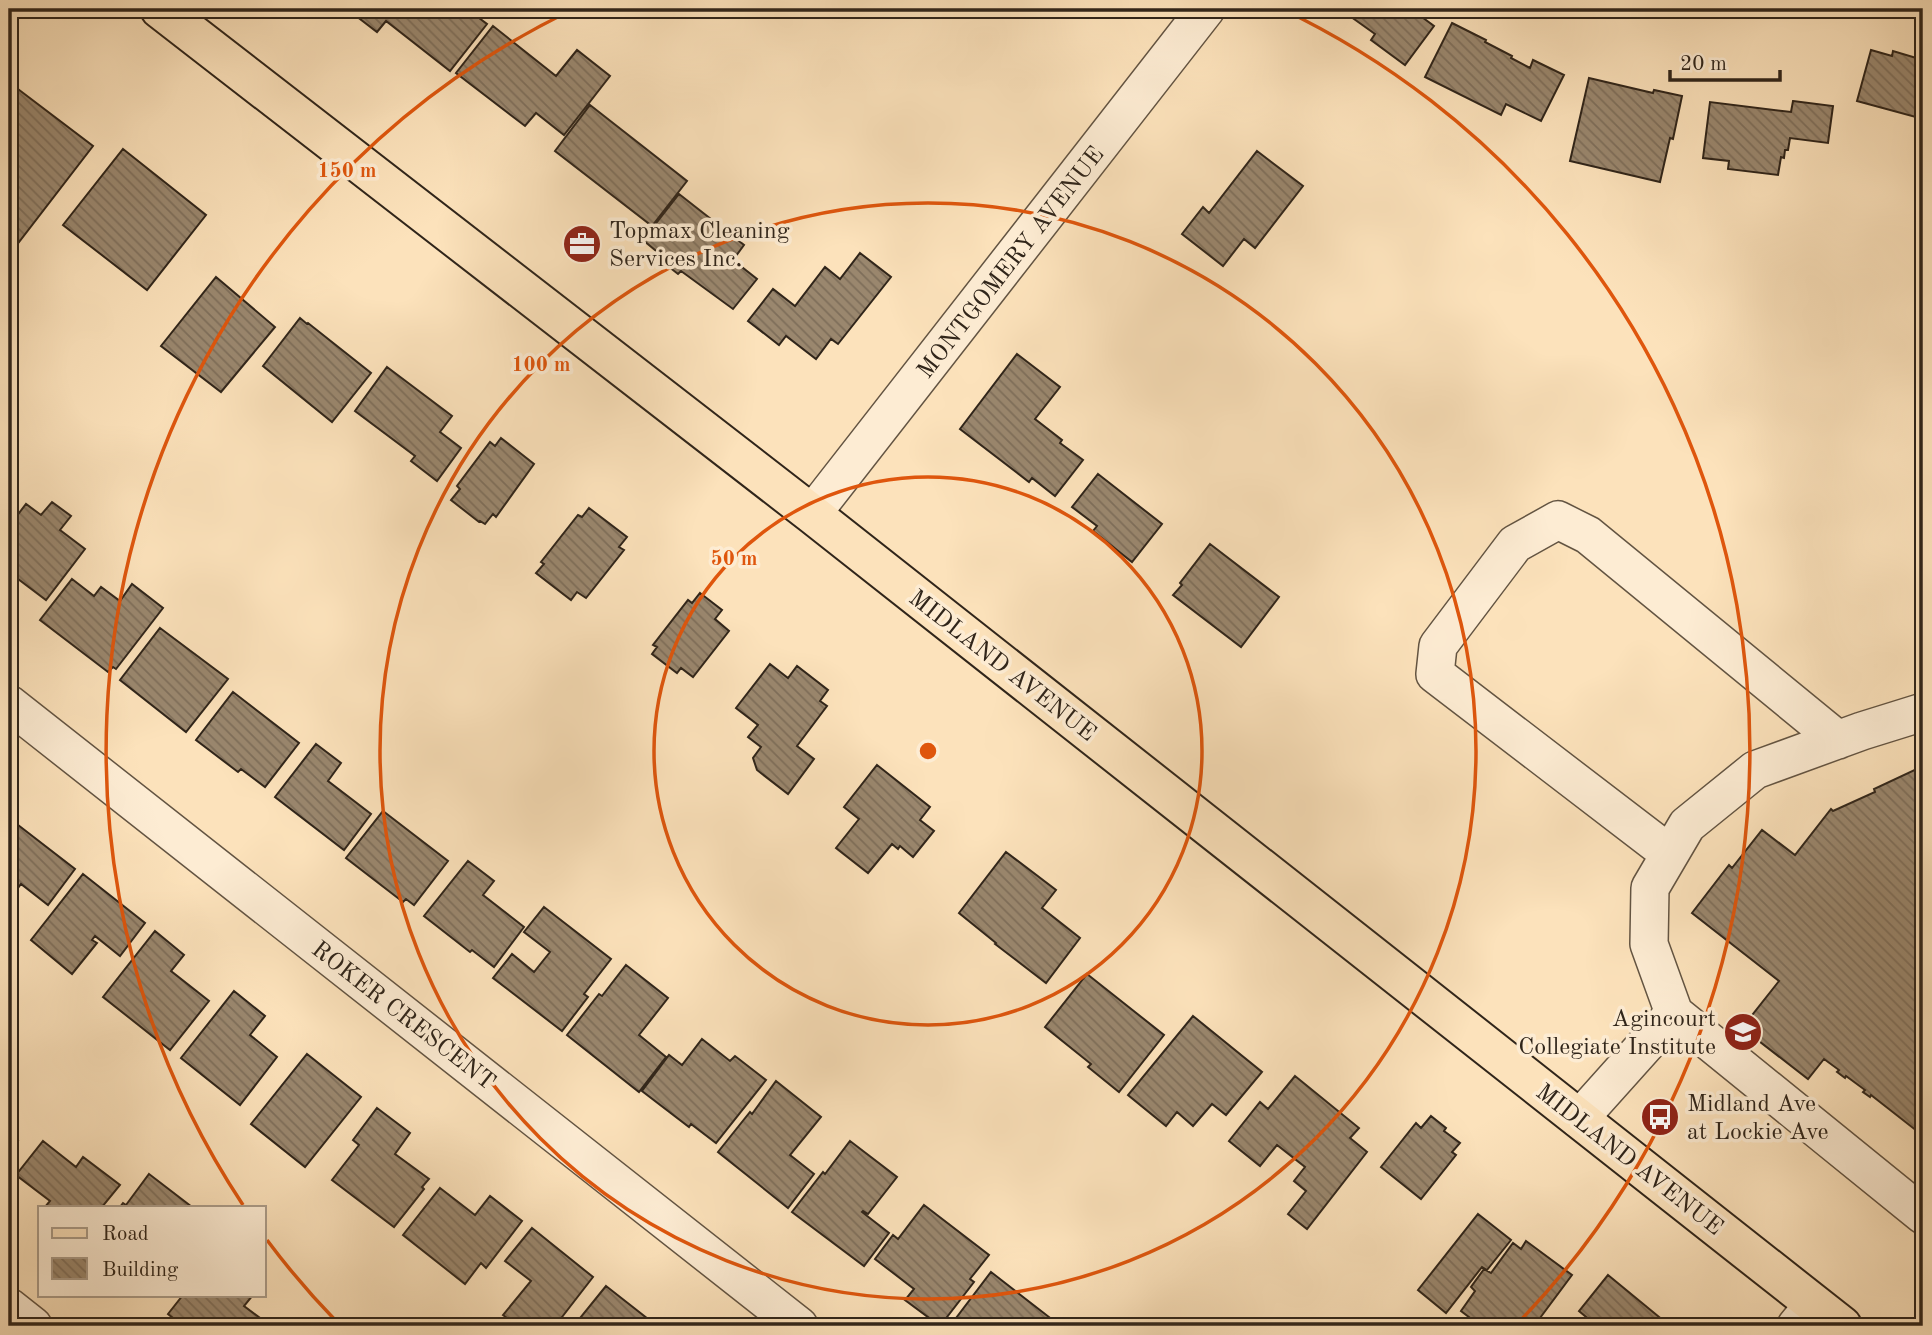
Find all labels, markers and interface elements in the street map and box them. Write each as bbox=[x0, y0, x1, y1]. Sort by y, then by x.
scale bar bbox=[1670, 38, 1780, 82]
text: 20 m bbox=[1680, 54, 1727, 75]
street label: MONTGOMERY AVENUE bbox=[914, 143, 1109, 384]
text: 150 m bbox=[317, 161, 377, 182]
place label: Topmax Cleaning Services Inc. bbox=[609, 220, 790, 272]
office icon: Topmax Cleaning Services Inc. bbox=[561, 223, 603, 265]
text: 100 m bbox=[511, 355, 571, 376]
text: 50 m bbox=[710, 549, 758, 570]
street label: MIDLAND AVENUE bbox=[904, 586, 1100, 747]
centre of rings bbox=[916, 739, 940, 763]
street label: ROKER CRESCENT bbox=[307, 938, 499, 1095]
place label: Agincourt Collegiate Institute bbox=[1518, 1008, 1716, 1060]
school or university icon: Agincourt Collegiate Institute bbox=[1722, 1011, 1764, 1053]
street label: MIDLAND AVENUE bbox=[1531, 1080, 1727, 1241]
place label: Midland Ave at Lockie Ave bbox=[1687, 1093, 1829, 1145]
bus stop icon: Midland Ave at Lockie Ave bbox=[1639, 1096, 1681, 1138]
legend bbox=[38, 1206, 266, 1296]
text: Road bbox=[102, 1224, 149, 1245]
text: Building bbox=[102, 1260, 179, 1281]

